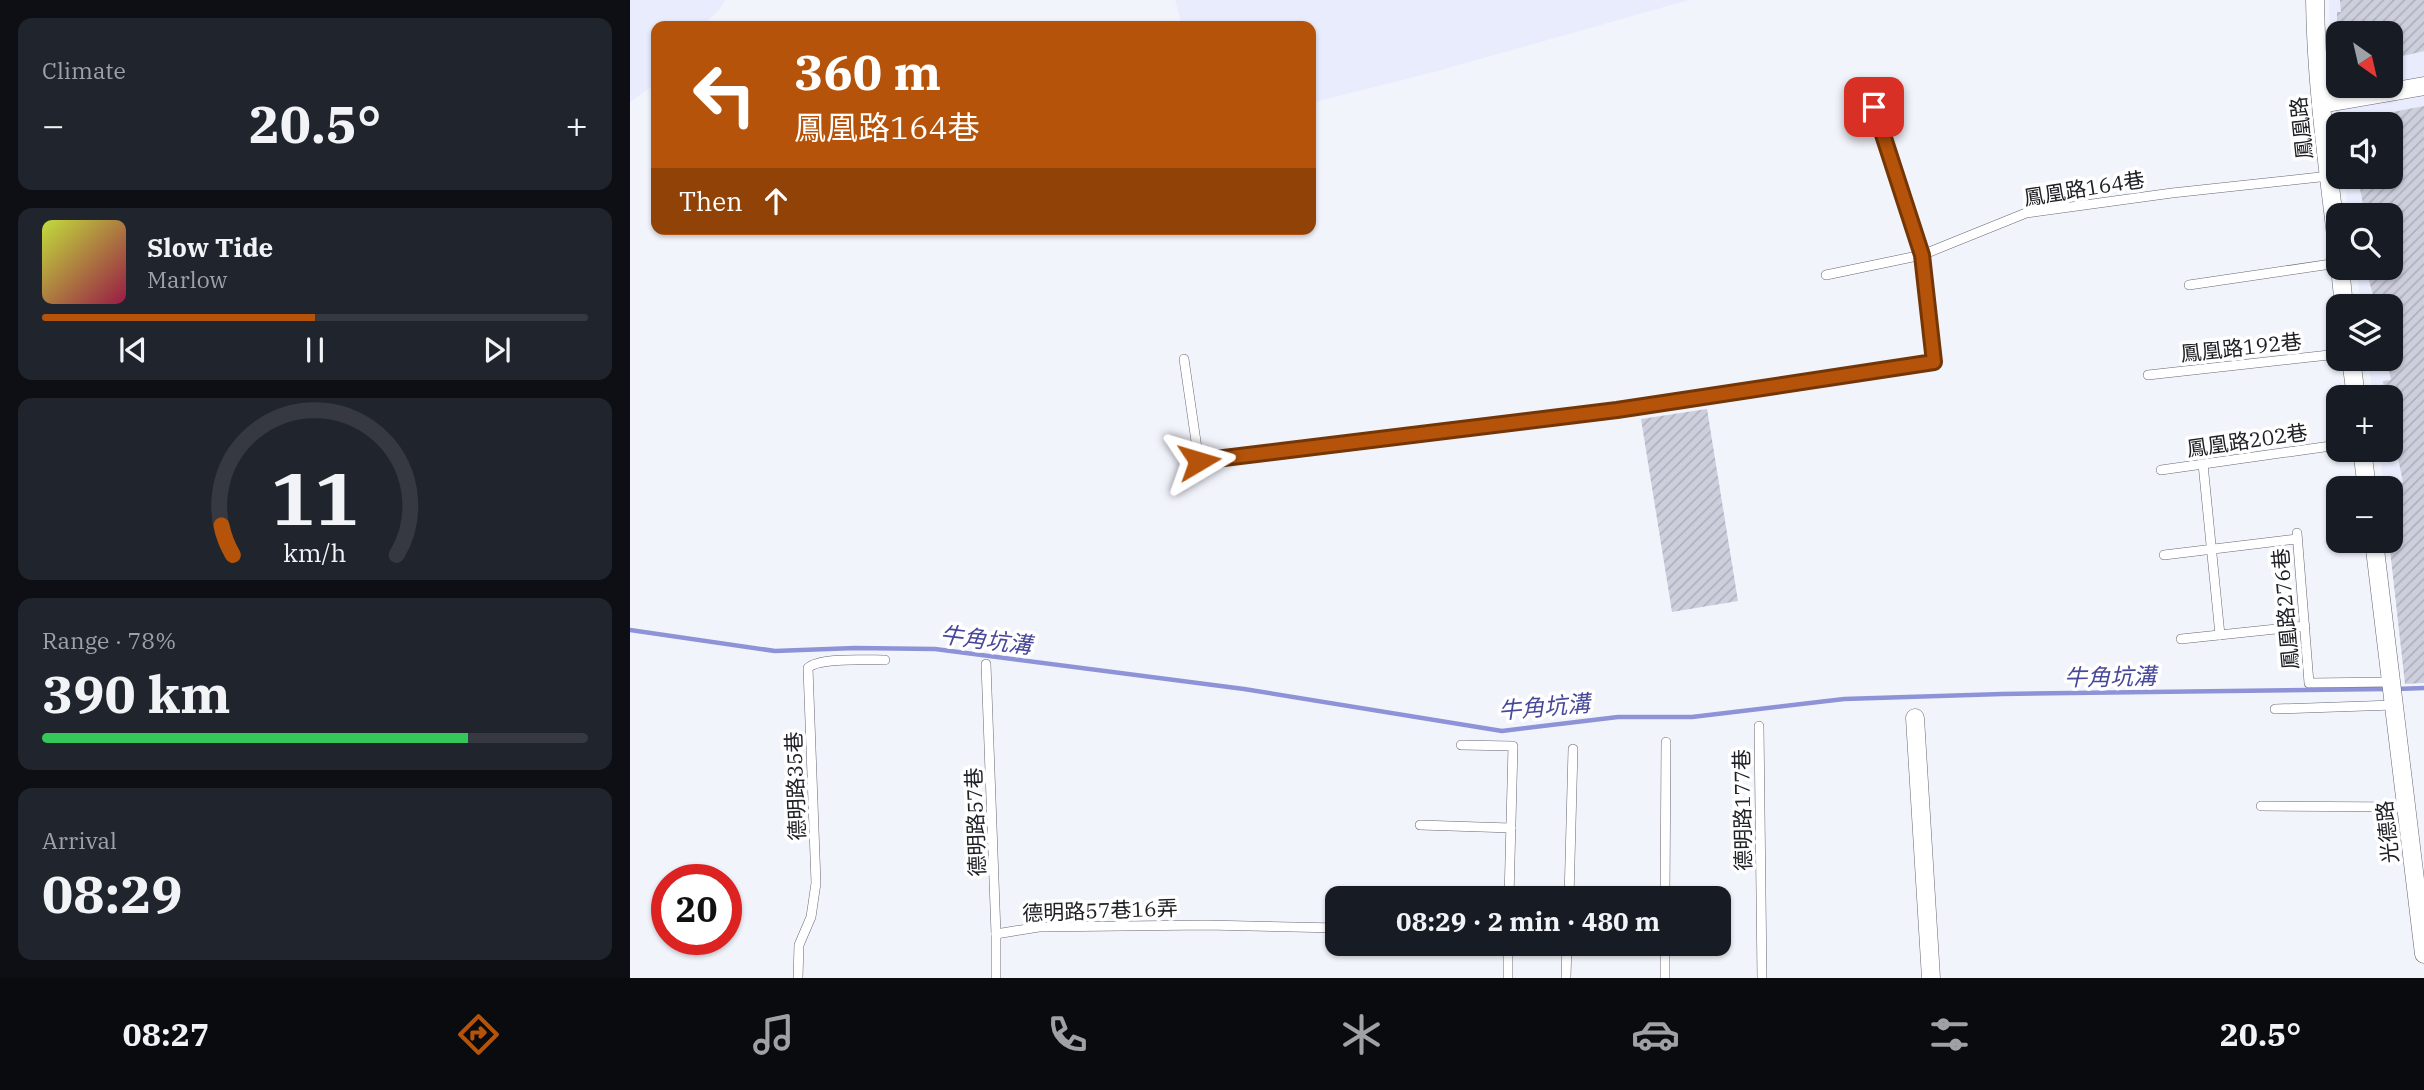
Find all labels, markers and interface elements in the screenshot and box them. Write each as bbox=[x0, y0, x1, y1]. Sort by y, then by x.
north arrow bbox=[2326, 21, 2403, 98]
map controls bbox=[2326, 21, 2403, 553]
text: 360 m bbox=[794, 40, 941, 103]
icon: left bbox=[679, 49, 770, 140]
text: Climate bbox=[42, 55, 126, 85]
pin bbox=[1844, 77, 1904, 137]
icon: arrive bbox=[1855, 88, 1893, 126]
text: 20.5° bbox=[249, 90, 381, 157]
street label: 鳳凰路 bbox=[2284, 95, 2318, 161]
text: − bbox=[42, 100, 65, 149]
text: + bbox=[565, 100, 588, 149]
text: 鳳凰路164巷 bbox=[794, 106, 980, 148]
button: sound bbox=[2326, 112, 2403, 189]
street label: 鳳凰路164巷 bbox=[2022, 165, 2146, 211]
icon: ahead bbox=[757, 182, 795, 220]
text: Then bbox=[679, 184, 743, 218]
button: search bbox=[2326, 203, 2403, 280]
text: Slow Tide bbox=[147, 230, 273, 264]
text: Marlow bbox=[147, 264, 227, 294]
button: layers bbox=[2326, 294, 2403, 371]
street label: 鳳凰路192巷 bbox=[2179, 327, 2303, 367]
icon: previous bbox=[114, 331, 152, 369]
icon: pause bbox=[296, 331, 334, 369]
icon: next bbox=[478, 331, 516, 369]
button: + bbox=[2326, 385, 2403, 462]
street label: 鳳凰路202巷 bbox=[2185, 418, 2309, 462]
position arrow bbox=[1162, 424, 1236, 498]
text: 11 bbox=[271, 450, 359, 545]
button: − bbox=[2326, 476, 2403, 553]
text: km/h bbox=[283, 536, 347, 569]
street label: 鳳凰路276巷 bbox=[2266, 547, 2304, 671]
water label: 牛角坑溝 bbox=[939, 619, 1036, 660]
text: Range · 78% bbox=[42, 625, 176, 655]
text: 390 km bbox=[42, 660, 231, 727]
water label: 牛角坑溝 bbox=[2064, 660, 2159, 692]
water label: 牛角坑溝 bbox=[1497, 687, 1594, 725]
street label: 德明路35巷 bbox=[779, 731, 811, 841]
street label: 德明路177巷 bbox=[1727, 749, 1757, 871]
street label: 德明路57巷 bbox=[959, 767, 991, 877]
street label: 光德路 bbox=[2370, 799, 2404, 865]
text: Arrival bbox=[42, 825, 117, 855]
text: 08:29 bbox=[42, 860, 183, 927]
speed limit sign: 20 bbox=[651, 864, 742, 955]
street label: 德明路57巷16弄 bbox=[1022, 893, 1178, 927]
text: 08:29 · 2 min · 480 m bbox=[1396, 904, 1660, 938]
icon: directions bbox=[454, 1010, 503, 1059]
icon: music bbox=[749, 1010, 798, 1059]
icon: phone bbox=[1043, 1010, 1092, 1059]
icon: climate bbox=[1337, 1010, 1386, 1059]
icon: car bbox=[1631, 1010, 1680, 1059]
icon: filters bbox=[1925, 1010, 1974, 1059]
text: 08:27 bbox=[123, 1013, 209, 1055]
text: 20.5° bbox=[2220, 1013, 2301, 1055]

